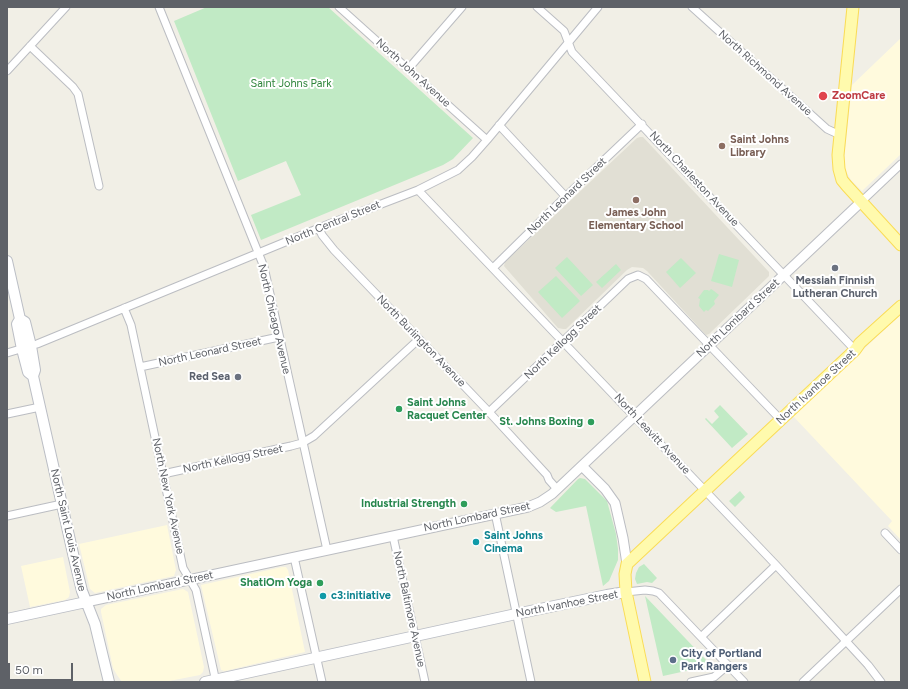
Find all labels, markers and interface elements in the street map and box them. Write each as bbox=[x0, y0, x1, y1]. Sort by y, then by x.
street label: North Richmond Avenue bbox=[715, 27, 815, 119]
street label: North John Avenue bbox=[373, 36, 453, 110]
park label: Saint Johns Park bbox=[250, 77, 332, 91]
place label: ZoomCare bbox=[832, 89, 885, 103]
marker: ZoomCare bbox=[817, 90, 829, 102]
street label: North Charleston Avenue bbox=[647, 129, 741, 229]
place label: Saint Johns Library bbox=[730, 133, 789, 159]
marker: Saint Johns Library bbox=[717, 141, 727, 151]
street label: North Leonard Street bbox=[525, 155, 609, 237]
marker: James John Elementary School bbox=[631, 195, 641, 205]
street label: North Central Street bbox=[284, 198, 382, 248]
place label: James John Elementary School bbox=[589, 206, 683, 232]
street label: North Chicago Avenue bbox=[255, 263, 293, 375]
marker: Messiah Finnish Lutheran Church bbox=[830, 263, 840, 273]
place label: Messiah Finnish Lutheran Church bbox=[793, 274, 877, 300]
street label: North Lombard Street bbox=[694, 276, 782, 360]
street label: North Burlington Avenue bbox=[374, 292, 468, 390]
street label: North Kellogg Street bbox=[522, 302, 604, 382]
street label: North Leonard Street bbox=[157, 335, 263, 369]
street label: North Ivanhoe Street bbox=[773, 347, 859, 427]
place label: Red Sea bbox=[189, 370, 230, 384]
marker: Red Sea bbox=[233, 372, 243, 382]
street label: North Leavitt Avenue bbox=[611, 391, 693, 477]
place label: Saint Johns Racquet Center bbox=[407, 396, 487, 422]
marker: Saint Johns Racquet Center bbox=[394, 404, 404, 414]
place label: St. Johns Boxing bbox=[499, 415, 583, 429]
marker: St. Johns Boxing bbox=[586, 417, 596, 427]
street label: North New York Avenue bbox=[149, 437, 187, 555]
street label: North Kellogg Street bbox=[182, 442, 284, 476]
street label: North Saint Louis Avenue bbox=[47, 467, 89, 593]
place label: Industrial Strength bbox=[361, 497, 456, 511]
street label: North Lombard Street bbox=[422, 499, 532, 535]
marker: Industrial Strength bbox=[459, 499, 469, 509]
place label: Saint Johns Cinema bbox=[484, 529, 543, 555]
marker: Saint Johns Cinema bbox=[471, 537, 481, 547]
street label: North Baltimore Avenue bbox=[390, 550, 428, 668]
street label: North Lombard Street bbox=[105, 568, 215, 604]
place label: ShatiOm Yoga bbox=[240, 576, 312, 590]
marker: ShatiOm Yoga bbox=[315, 578, 325, 588]
street label: North Ivanhoe Street bbox=[515, 588, 619, 620]
place label: c3:initiative bbox=[331, 589, 391, 603]
marker: c3:initiative bbox=[318, 591, 328, 601]
place label: City of Portland Park Rangers bbox=[681, 647, 761, 673]
scale bar bbox=[10, 655, 75, 681]
marker: City of Portland Park Rangers bbox=[668, 655, 678, 665]
text: 50 m bbox=[15, 663, 43, 677]

